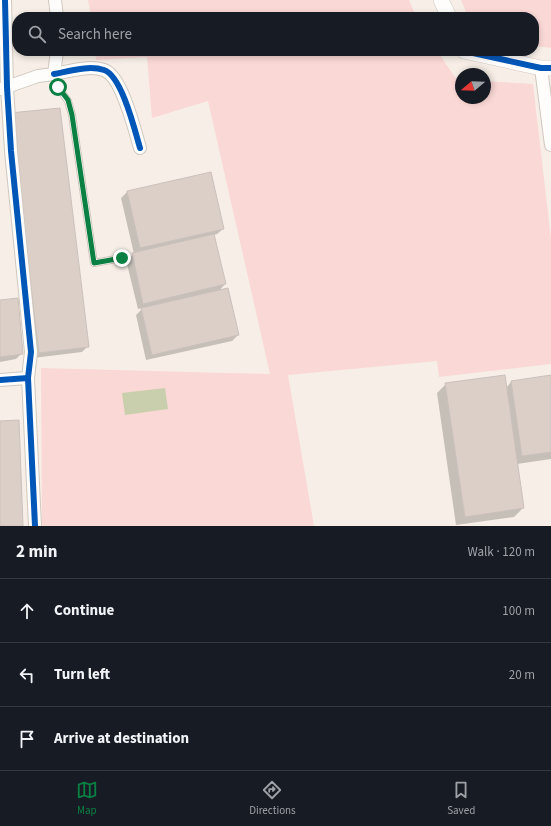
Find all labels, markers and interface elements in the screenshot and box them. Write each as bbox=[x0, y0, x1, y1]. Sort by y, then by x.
search box bbox=[12, 12, 539, 56]
icon: search bbox=[26, 23, 48, 45]
text: Search here bbox=[58, 24, 132, 45]
north arrow bbox=[455, 68, 491, 104]
route start bbox=[49, 78, 67, 96]
route end bbox=[113, 249, 131, 267]
text: 2 min bbox=[16, 540, 57, 564]
text: Walk · 120 m bbox=[467, 543, 535, 561]
icon: ahead bbox=[16, 600, 38, 622]
text: Continue bbox=[54, 600, 114, 621]
text: 100 m bbox=[502, 602, 535, 620]
icon: left bbox=[16, 664, 38, 686]
text: Turn left bbox=[54, 664, 110, 685]
text: 20 m bbox=[509, 666, 535, 684]
icon: arrive bbox=[16, 728, 38, 750]
text: Arrive at destination bbox=[54, 728, 189, 749]
tab: Map bbox=[76, 779, 98, 818]
tab: Directions bbox=[249, 779, 296, 818]
tab: Saved bbox=[447, 779, 475, 818]

